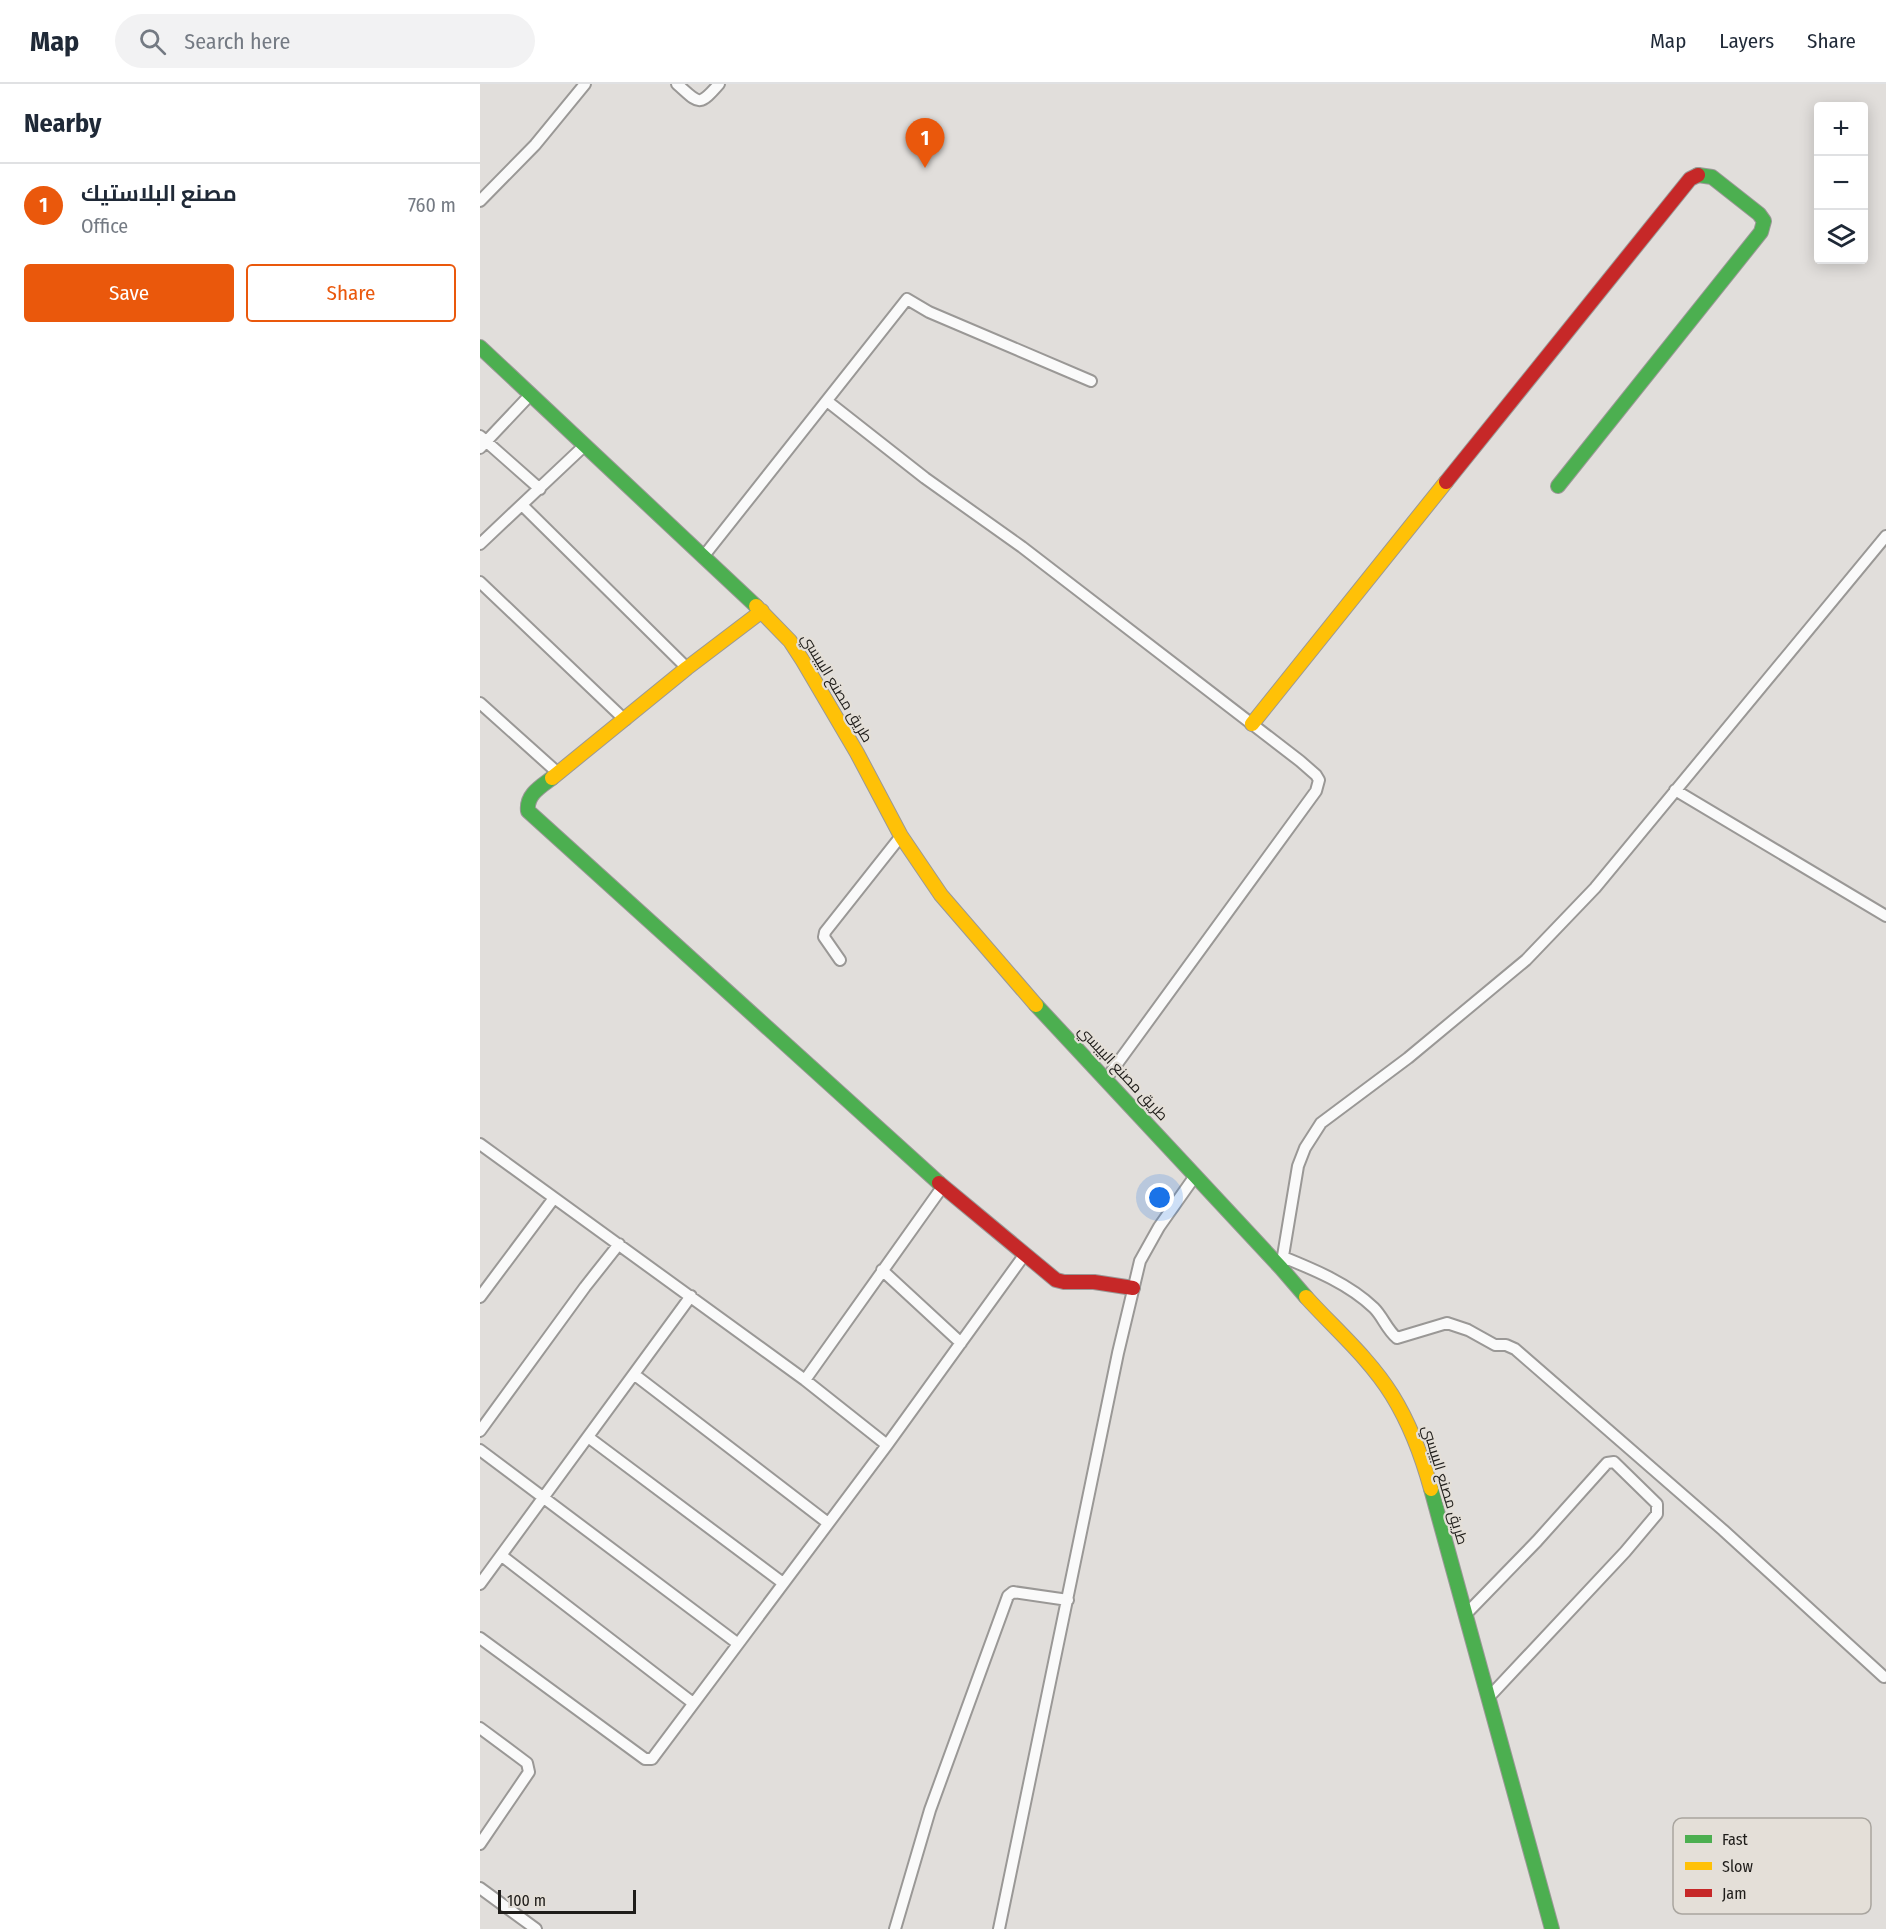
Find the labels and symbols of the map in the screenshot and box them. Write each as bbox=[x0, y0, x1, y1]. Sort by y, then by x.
pin: 1 bbox=[906, 118, 944, 168]
street label: طريق مصنع البيبسي bbox=[795, 630, 877, 747]
street label: طريق مصنع البيبسي bbox=[1072, 1022, 1172, 1126]
your location bbox=[1145, 1183, 1174, 1212]
street label: طريق مصنع البيبسي bbox=[1415, 1423, 1472, 1548]
legend bbox=[1673, 1818, 1871, 1914]
text: Fast bbox=[1722, 1830, 1749, 1849]
text: Slow bbox=[1722, 1857, 1753, 1876]
text: Jam bbox=[1722, 1884, 1747, 1903]
scale bar bbox=[498, 1887, 636, 1914]

